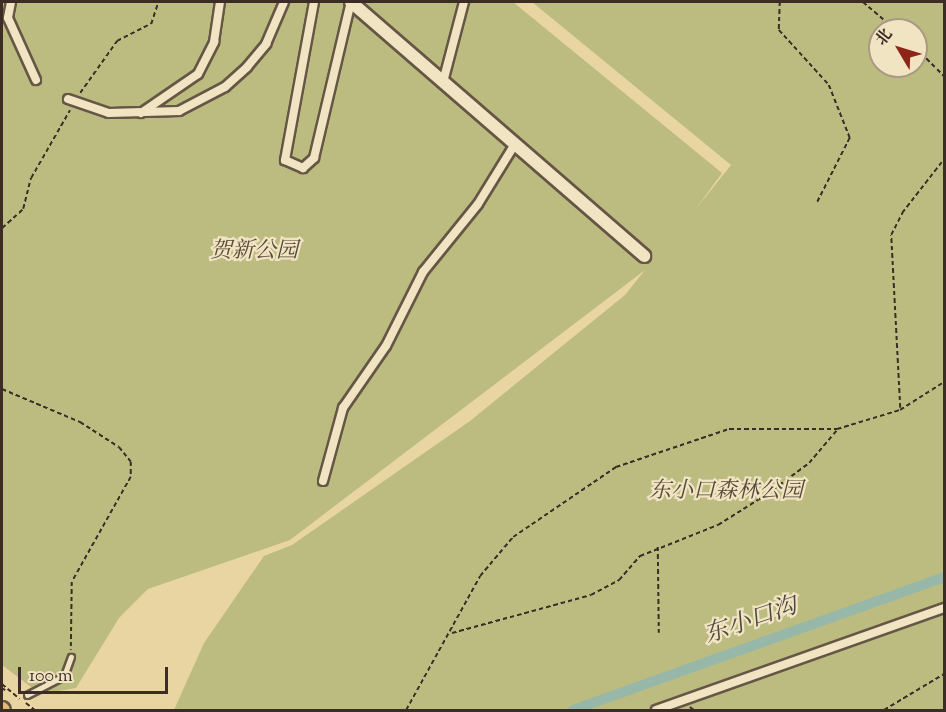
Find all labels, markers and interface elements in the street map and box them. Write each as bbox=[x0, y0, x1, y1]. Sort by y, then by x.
north arrow bbox=[868, 18, 928, 78]
text: 北 bbox=[871, 24, 899, 51]
park label: 贺新公园 bbox=[210, 240, 298, 266]
park label: 东小口森林公园 bbox=[649, 480, 803, 506]
water label: 东小口沟 bbox=[701, 593, 801, 651]
scale bar bbox=[21, 655, 171, 693]
text: 100 m bbox=[29, 664, 73, 690]

